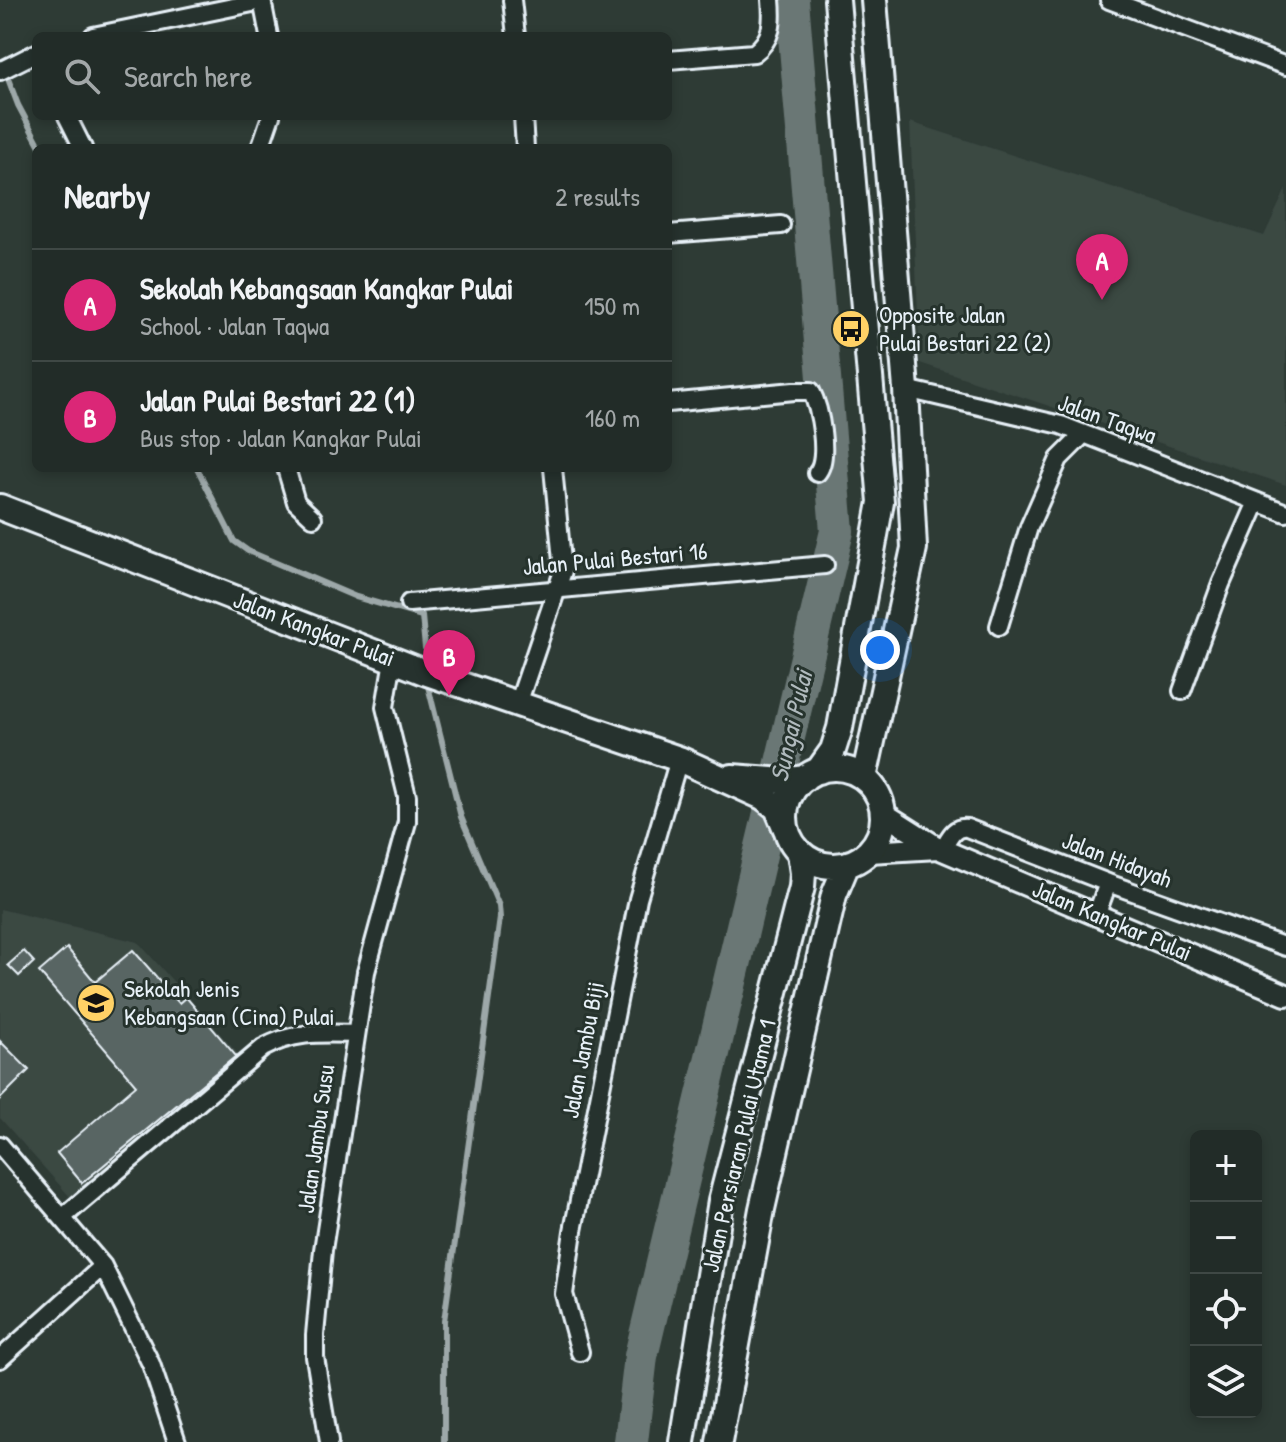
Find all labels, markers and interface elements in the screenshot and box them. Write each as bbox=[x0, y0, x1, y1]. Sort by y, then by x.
search box bbox=[32, 32, 672, 120]
icon: search bbox=[60, 54, 104, 98]
text: Search here bbox=[124, 56, 252, 96]
text: Nearby bbox=[64, 173, 150, 219]
text: 2 results bbox=[555, 179, 640, 214]
pin: A bbox=[1076, 234, 1128, 300]
text: Sekolah Kebangsaan Kangkar Pulai bbox=[140, 268, 514, 308]
text: A bbox=[84, 288, 96, 323]
text: 150 m bbox=[584, 288, 640, 323]
place label: Opposite Jalan Pulai Bestari 22 (2) bbox=[879, 298, 1052, 358]
text: School · Jalan Taqwa bbox=[140, 308, 329, 343]
bus stop icon: Opposite Jalan Pulai Bestari 22 (2) bbox=[830, 308, 872, 350]
text: Jalan Pulai Bestari 22 (1) bbox=[140, 380, 416, 420]
street label: Jalan Taqwa bbox=[1054, 385, 1161, 451]
text: B bbox=[83, 400, 97, 435]
text: 160 m bbox=[585, 400, 640, 435]
text: Bus stop · Jalan Kangkar Pulai bbox=[140, 420, 422, 455]
street label: Jalan Pulai Bestari 16 bbox=[521, 534, 709, 582]
street label: Jalan Kangkar Pulai bbox=[229, 583, 400, 674]
pin: B bbox=[423, 630, 475, 696]
your location bbox=[860, 630, 900, 670]
water label: Sungai Pulai bbox=[761, 665, 822, 785]
street label: Jalan Hidayah bbox=[1058, 823, 1177, 895]
street label: Jalan Kangkar Pulai bbox=[1028, 872, 1197, 968]
place label: Sekolah Jenis Kebangsaan (Cina) Pulai bbox=[124, 972, 335, 1032]
street label: Jalan Jambu Biji bbox=[553, 979, 611, 1121]
school or university icon: Sekolah Jenis Kebangsaan (Cina) Pulai bbox=[75, 982, 117, 1024]
street label: Jalan Persiaran Pulai Utama 1 bbox=[693, 1016, 783, 1275]
street label: Jalan Jambu Susu bbox=[289, 1062, 341, 1215]
map controls bbox=[1190, 1130, 1262, 1418]
button: + bbox=[1190, 1130, 1262, 1202]
button: − bbox=[1190, 1202, 1262, 1274]
button: locate bbox=[1190, 1274, 1262, 1346]
button: layers bbox=[1190, 1346, 1262, 1418]

